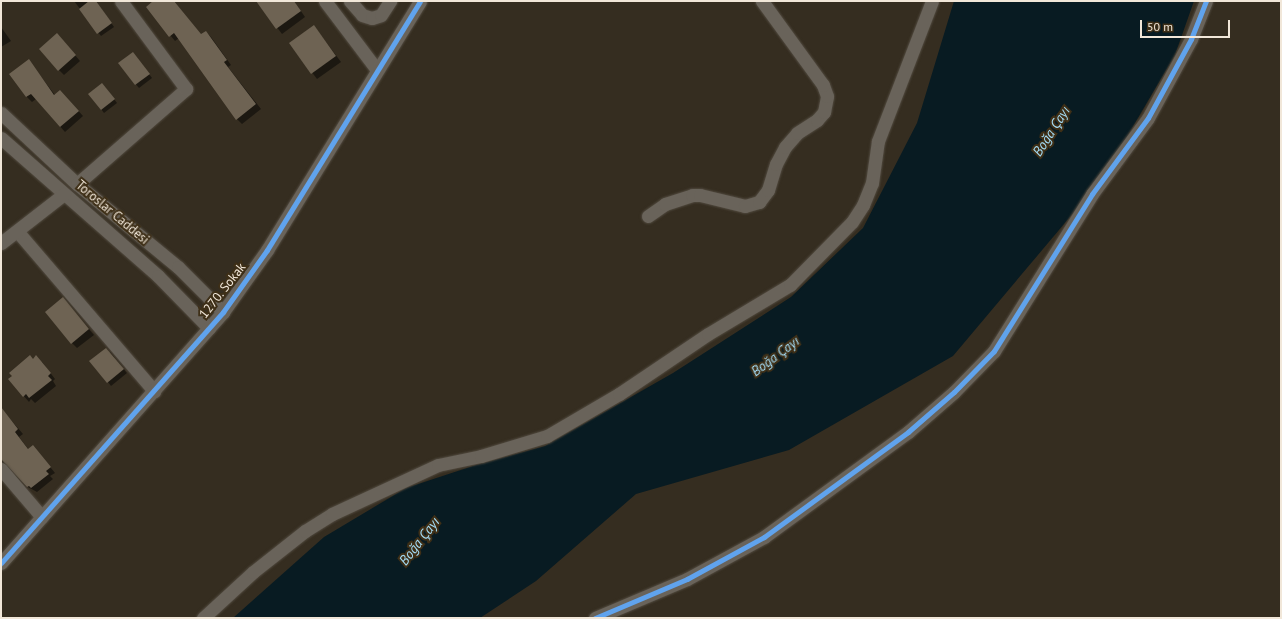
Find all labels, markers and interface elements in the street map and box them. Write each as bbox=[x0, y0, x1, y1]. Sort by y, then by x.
scale bar bbox=[1142, 12, 1232, 38]
text: 50 m bbox=[1147, 19, 1173, 34]
water label: Boğa Çayı bbox=[1029, 103, 1073, 159]
street label: Toroslar Caddesi bbox=[72, 178, 152, 248]
street label: 1270. Sokak bbox=[196, 260, 250, 322]
water label: Boğa Çayı bbox=[748, 332, 802, 380]
water label: Boğa Çayı bbox=[395, 514, 443, 568]

